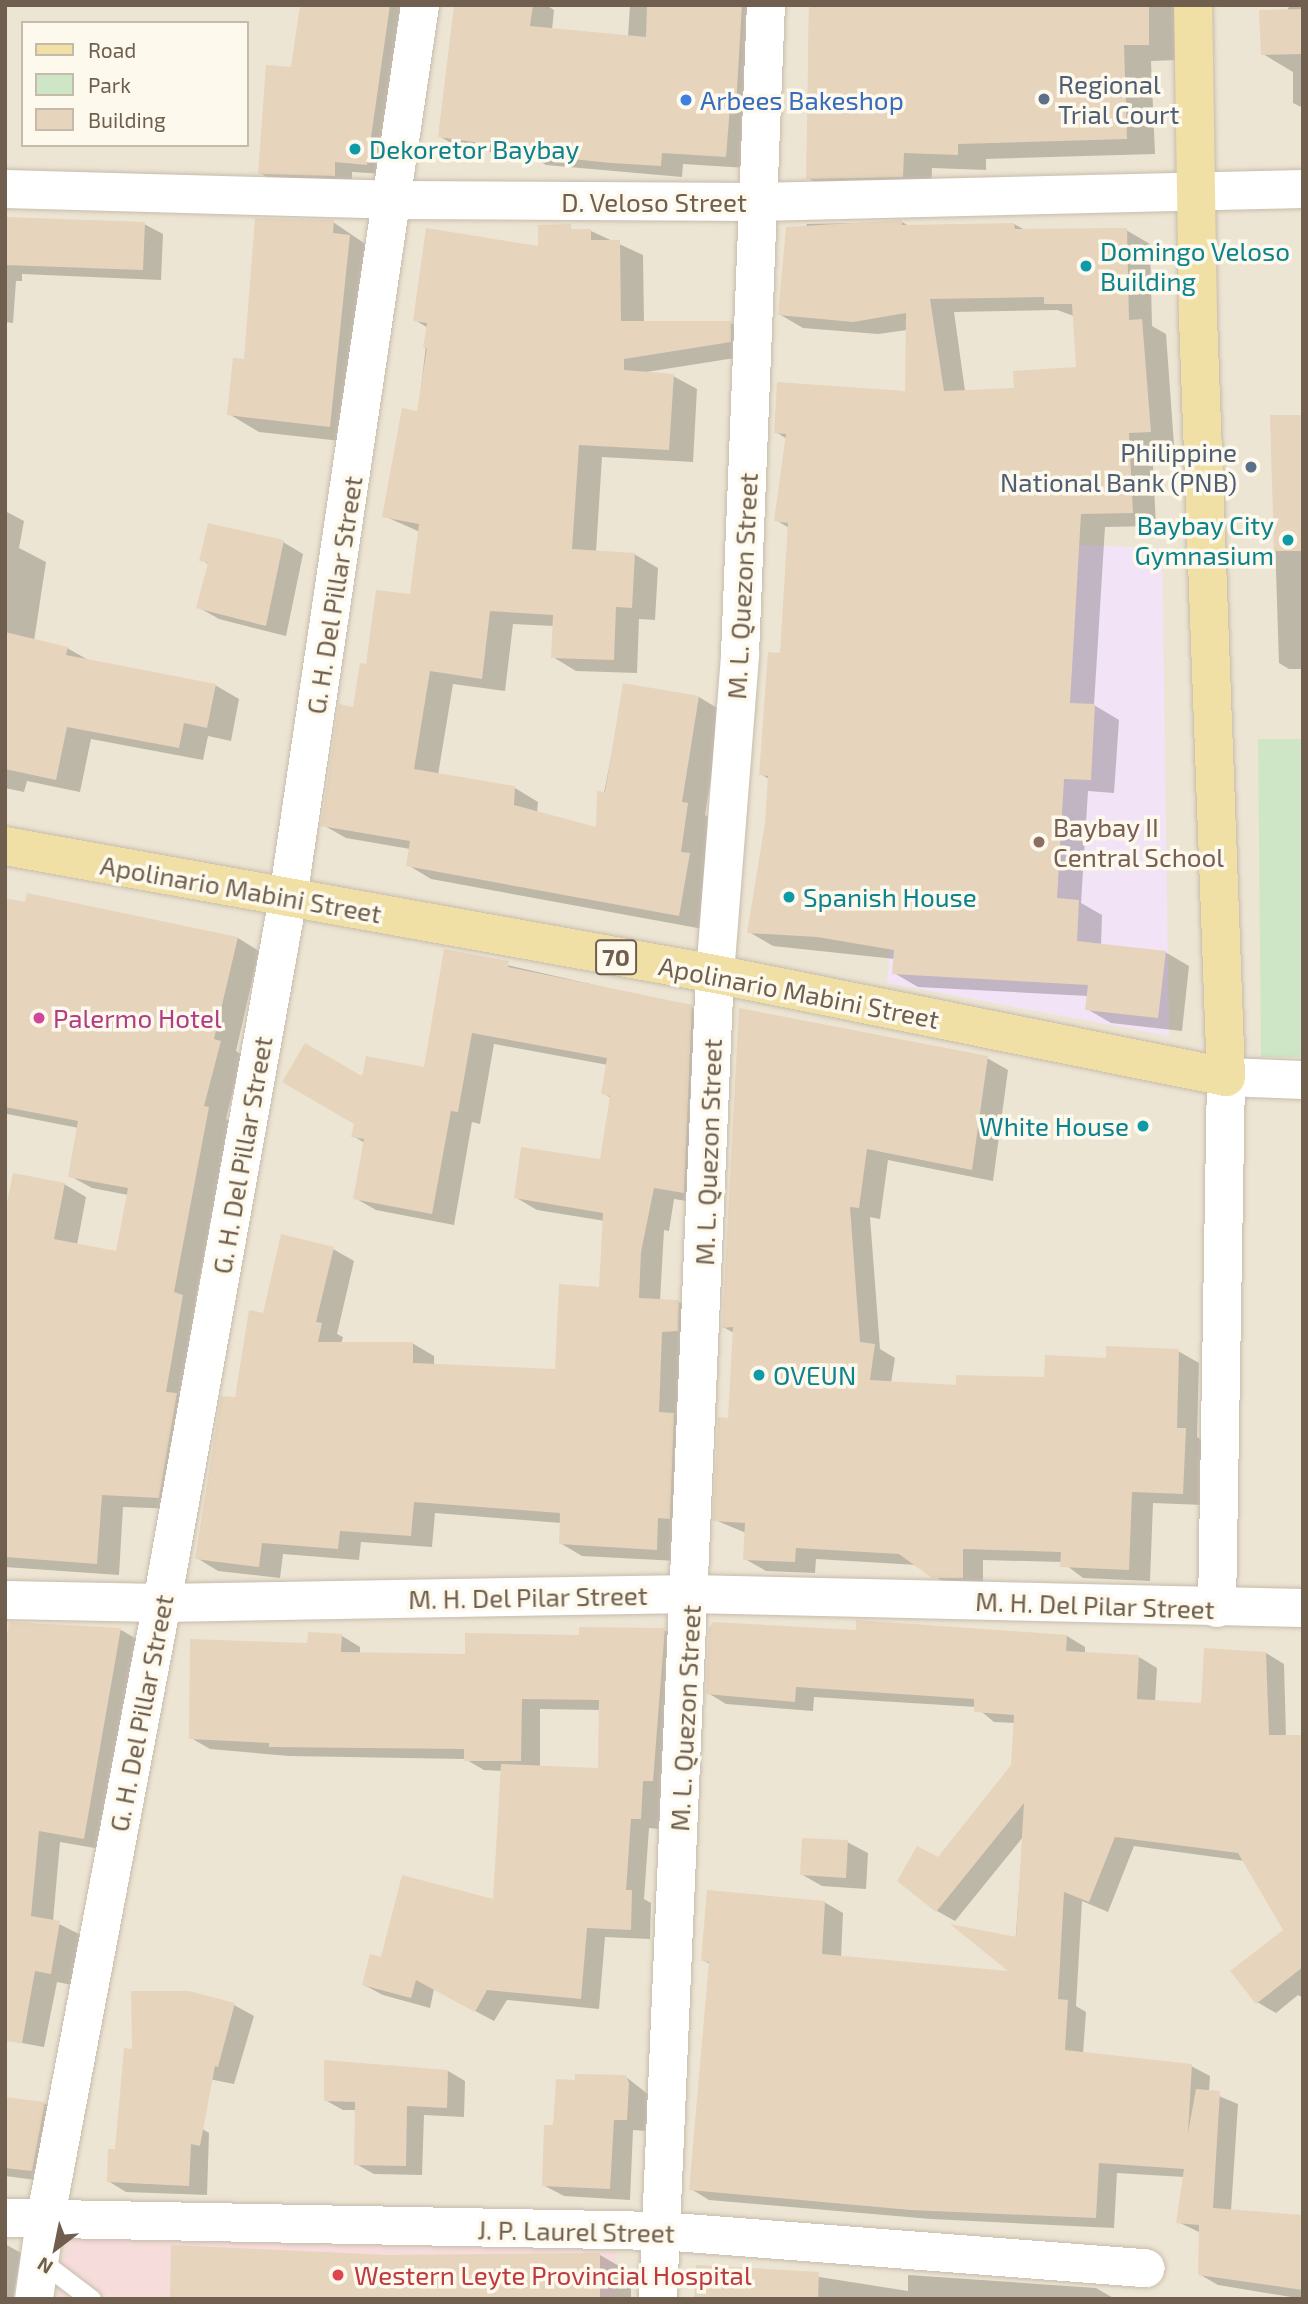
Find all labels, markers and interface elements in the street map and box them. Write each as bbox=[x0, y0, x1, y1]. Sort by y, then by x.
legend bbox=[21, 21, 248, 147]
text: Road bbox=[88, 37, 136, 62]
place label: Regional Trial Court bbox=[1058, 68, 1180, 130]
text: Park bbox=[88, 72, 131, 97]
place label: Arbees Bakeshop bbox=[700, 84, 904, 116]
marker: Regional Trial Court bbox=[1036, 91, 1052, 107]
marker: Arbees Bakeshop bbox=[678, 92, 694, 108]
text: Building bbox=[88, 107, 166, 132]
place label: Dekoretor Baybay bbox=[369, 133, 580, 165]
marker: Dekoretor Baybay bbox=[347, 141, 363, 157]
street label: D. Veloso Street bbox=[561, 186, 747, 218]
place label: Domingo Veloso Building bbox=[1100, 235, 1291, 296]
marker: Domingo Veloso Building bbox=[1078, 258, 1094, 274]
place label: Philippine National Bank (PNB) bbox=[999, 436, 1237, 498]
marker: Philippine National Bank (PNB) bbox=[1243, 459, 1259, 475]
street label: M. L. Quezon Street bbox=[720, 472, 764, 700]
street label: G. H. Del Pillar Street bbox=[300, 473, 368, 717]
place label: Baybay City Gymnasium bbox=[1135, 509, 1274, 570]
marker: Baybay City Gymnasium bbox=[1280, 532, 1296, 548]
place label: Baybay II Central School bbox=[1053, 811, 1225, 872]
marker: Baybay II Central School bbox=[1031, 834, 1047, 850]
street label: Apolinario Mabini Street bbox=[98, 849, 384, 929]
place label: Spanish House bbox=[803, 881, 977, 913]
marker: Spanish House bbox=[781, 889, 797, 905]
road number: 70 bbox=[595, 937, 637, 978]
street label: Apolinario Mabini Street bbox=[656, 950, 942, 1034]
place label: Palermo Hotel bbox=[53, 1002, 222, 1034]
marker: Palermo Hotel bbox=[31, 1010, 47, 1026]
street label: G. H. Del Pillar Street bbox=[206, 1033, 278, 1277]
street label: M. L. Quezon Street bbox=[688, 1038, 728, 1266]
place label: White House bbox=[979, 1110, 1129, 1142]
marker: White House bbox=[1135, 1118, 1151, 1134]
place label: OVEUN bbox=[773, 1359, 856, 1391]
marker: OVEUN bbox=[751, 1367, 767, 1383]
street label: M. H. Del Pilar Street bbox=[407, 1579, 649, 1615]
street label: M. H. Del Pilar Street bbox=[974, 1585, 1216, 1625]
street label: G. H. Del Pillar Street bbox=[103, 1591, 179, 1835]
street label: M. L. Quezon Street bbox=[663, 1604, 707, 1832]
north arrow bbox=[21, 2213, 91, 2283]
street label: J. P. Laurel Street bbox=[477, 2214, 675, 2248]
text: N bbox=[33, 2253, 57, 2280]
place label: Western Leyte Provincial Hospital bbox=[354, 2259, 752, 2291]
marker: Western Leyte Provincial Hospital bbox=[328, 2265, 348, 2285]

